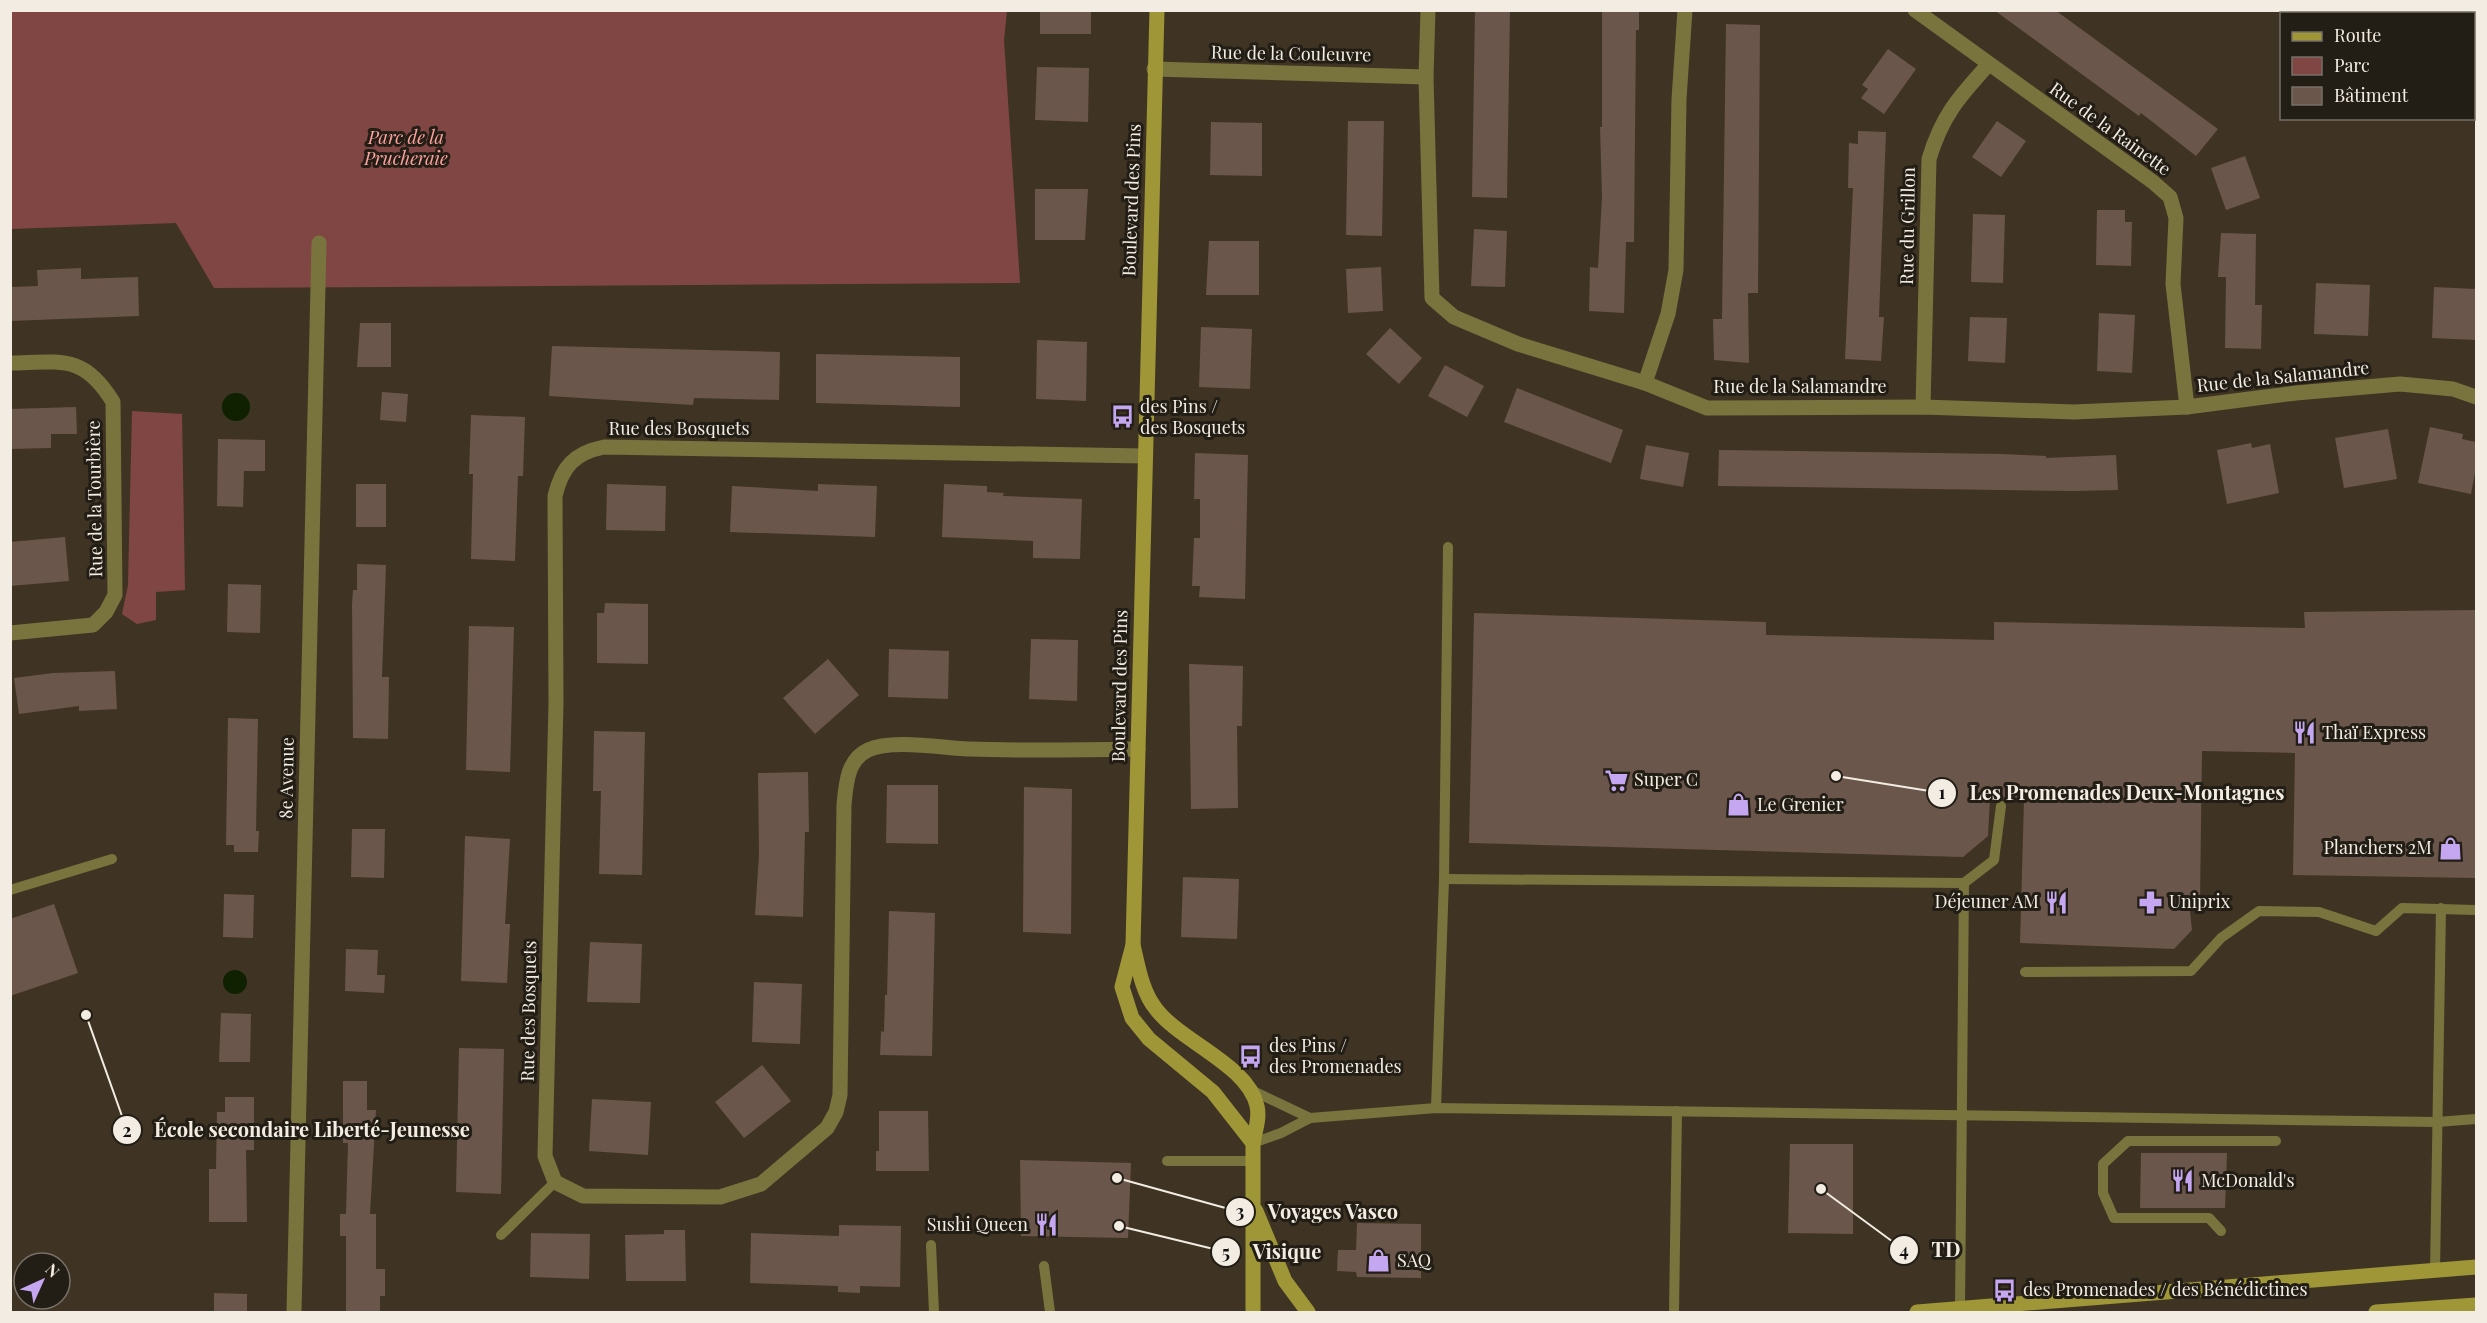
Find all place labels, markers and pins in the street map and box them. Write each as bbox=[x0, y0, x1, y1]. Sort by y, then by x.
place label: des Pins / des Bosquets bbox=[1140, 394, 1245, 439]
bus stop icon: des Pins / des Bosquets bbox=[1109, 404, 1135, 430]
restaurant icon: Thaï Express bbox=[2291, 720, 2317, 746]
place label: Thaï Express bbox=[2322, 720, 2426, 744]
supermarket icon: Super C bbox=[1603, 767, 1629, 793]
place label: Super C bbox=[1634, 767, 1698, 791]
callout: Les Promenades Deux-Montagnes bbox=[1927, 774, 2296, 812]
shop icon: Le Grenier bbox=[1726, 792, 1752, 818]
place label: Le Grenier bbox=[1757, 792, 1844, 816]
place label: Planchers 2M bbox=[2323, 835, 2432, 859]
shop icon: Planchers 2M bbox=[2437, 835, 2463, 861]
place label: Déjeuner AM bbox=[1934, 889, 2039, 913]
restaurant icon: Déjeuner AM bbox=[2044, 889, 2070, 915]
pharmacy icon: Uniprix bbox=[2138, 889, 2164, 915]
place label: Uniprix bbox=[2169, 889, 2231, 913]
place label: des Pins / des Promenades bbox=[1269, 1033, 1402, 1078]
bus stop icon: des Pins / des Promenades bbox=[1238, 1043, 1264, 1069]
callout: École secondaire Liberté-Jeunesse bbox=[112, 1111, 482, 1149]
restaurant icon: McDonald's bbox=[2170, 1168, 2196, 1194]
place label: McDonald's bbox=[2201, 1168, 2295, 1192]
callout: Voyages Vasco bbox=[1225, 1193, 1410, 1231]
place label: Sushi Queen bbox=[927, 1212, 1028, 1236]
restaurant icon: Sushi Queen bbox=[1033, 1212, 1059, 1238]
callout: TD bbox=[1889, 1231, 1972, 1269]
callout: Visique bbox=[1211, 1233, 1334, 1271]
shop icon: SAQ bbox=[1366, 1248, 1392, 1274]
place label: SAQ bbox=[1397, 1248, 1432, 1272]
bus stop icon: des Promenades / des Bénédictines bbox=[1992, 1277, 2018, 1303]
place label: des Promenades / des Bénédictines bbox=[2023, 1277, 2308, 1301]

